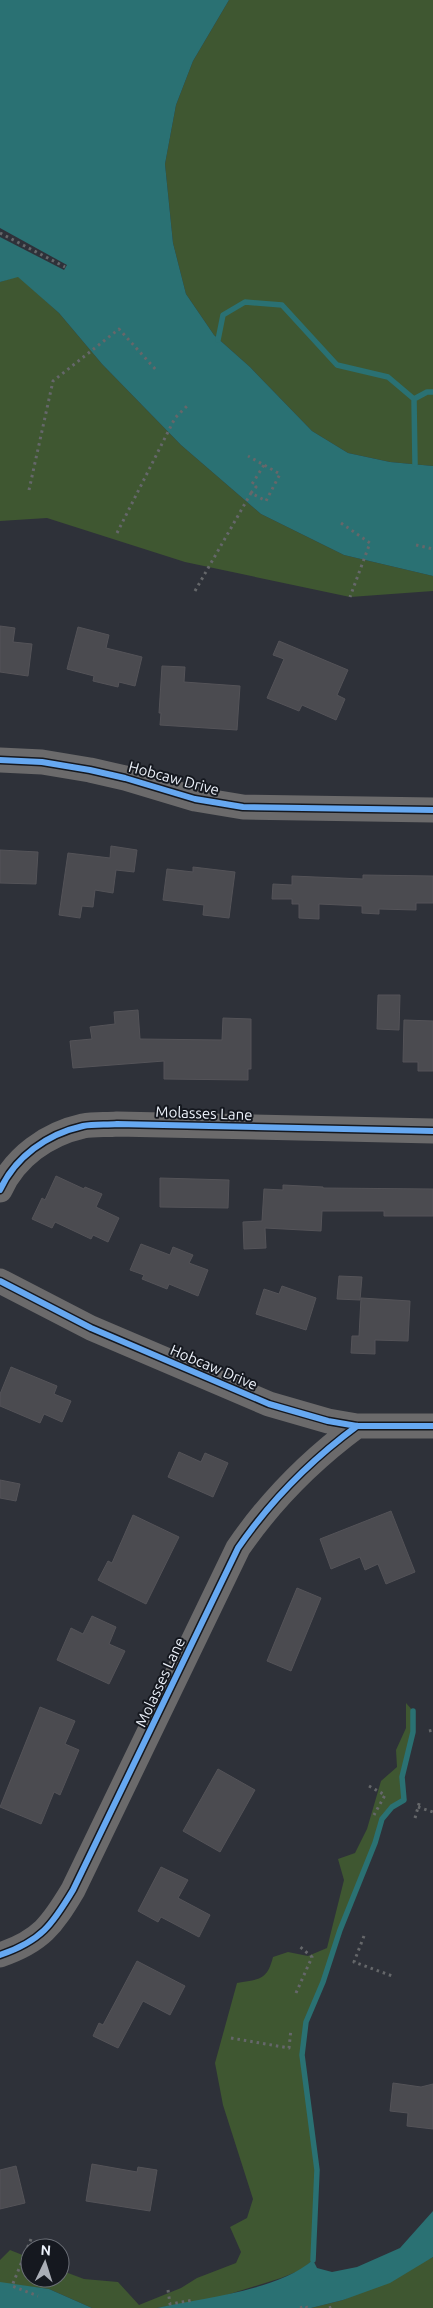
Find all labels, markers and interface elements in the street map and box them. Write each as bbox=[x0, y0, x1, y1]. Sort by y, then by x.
street label: Hobcaw Drive bbox=[127, 758, 221, 798]
street label: Molasses Lane bbox=[155, 1103, 253, 1123]
street label: Hobcaw Drive bbox=[168, 1341, 260, 1393]
street label: Molasses Lane bbox=[132, 1634, 188, 1730]
north arrow bbox=[20, 2238, 70, 2288]
text: N bbox=[40, 2242, 52, 2258]

